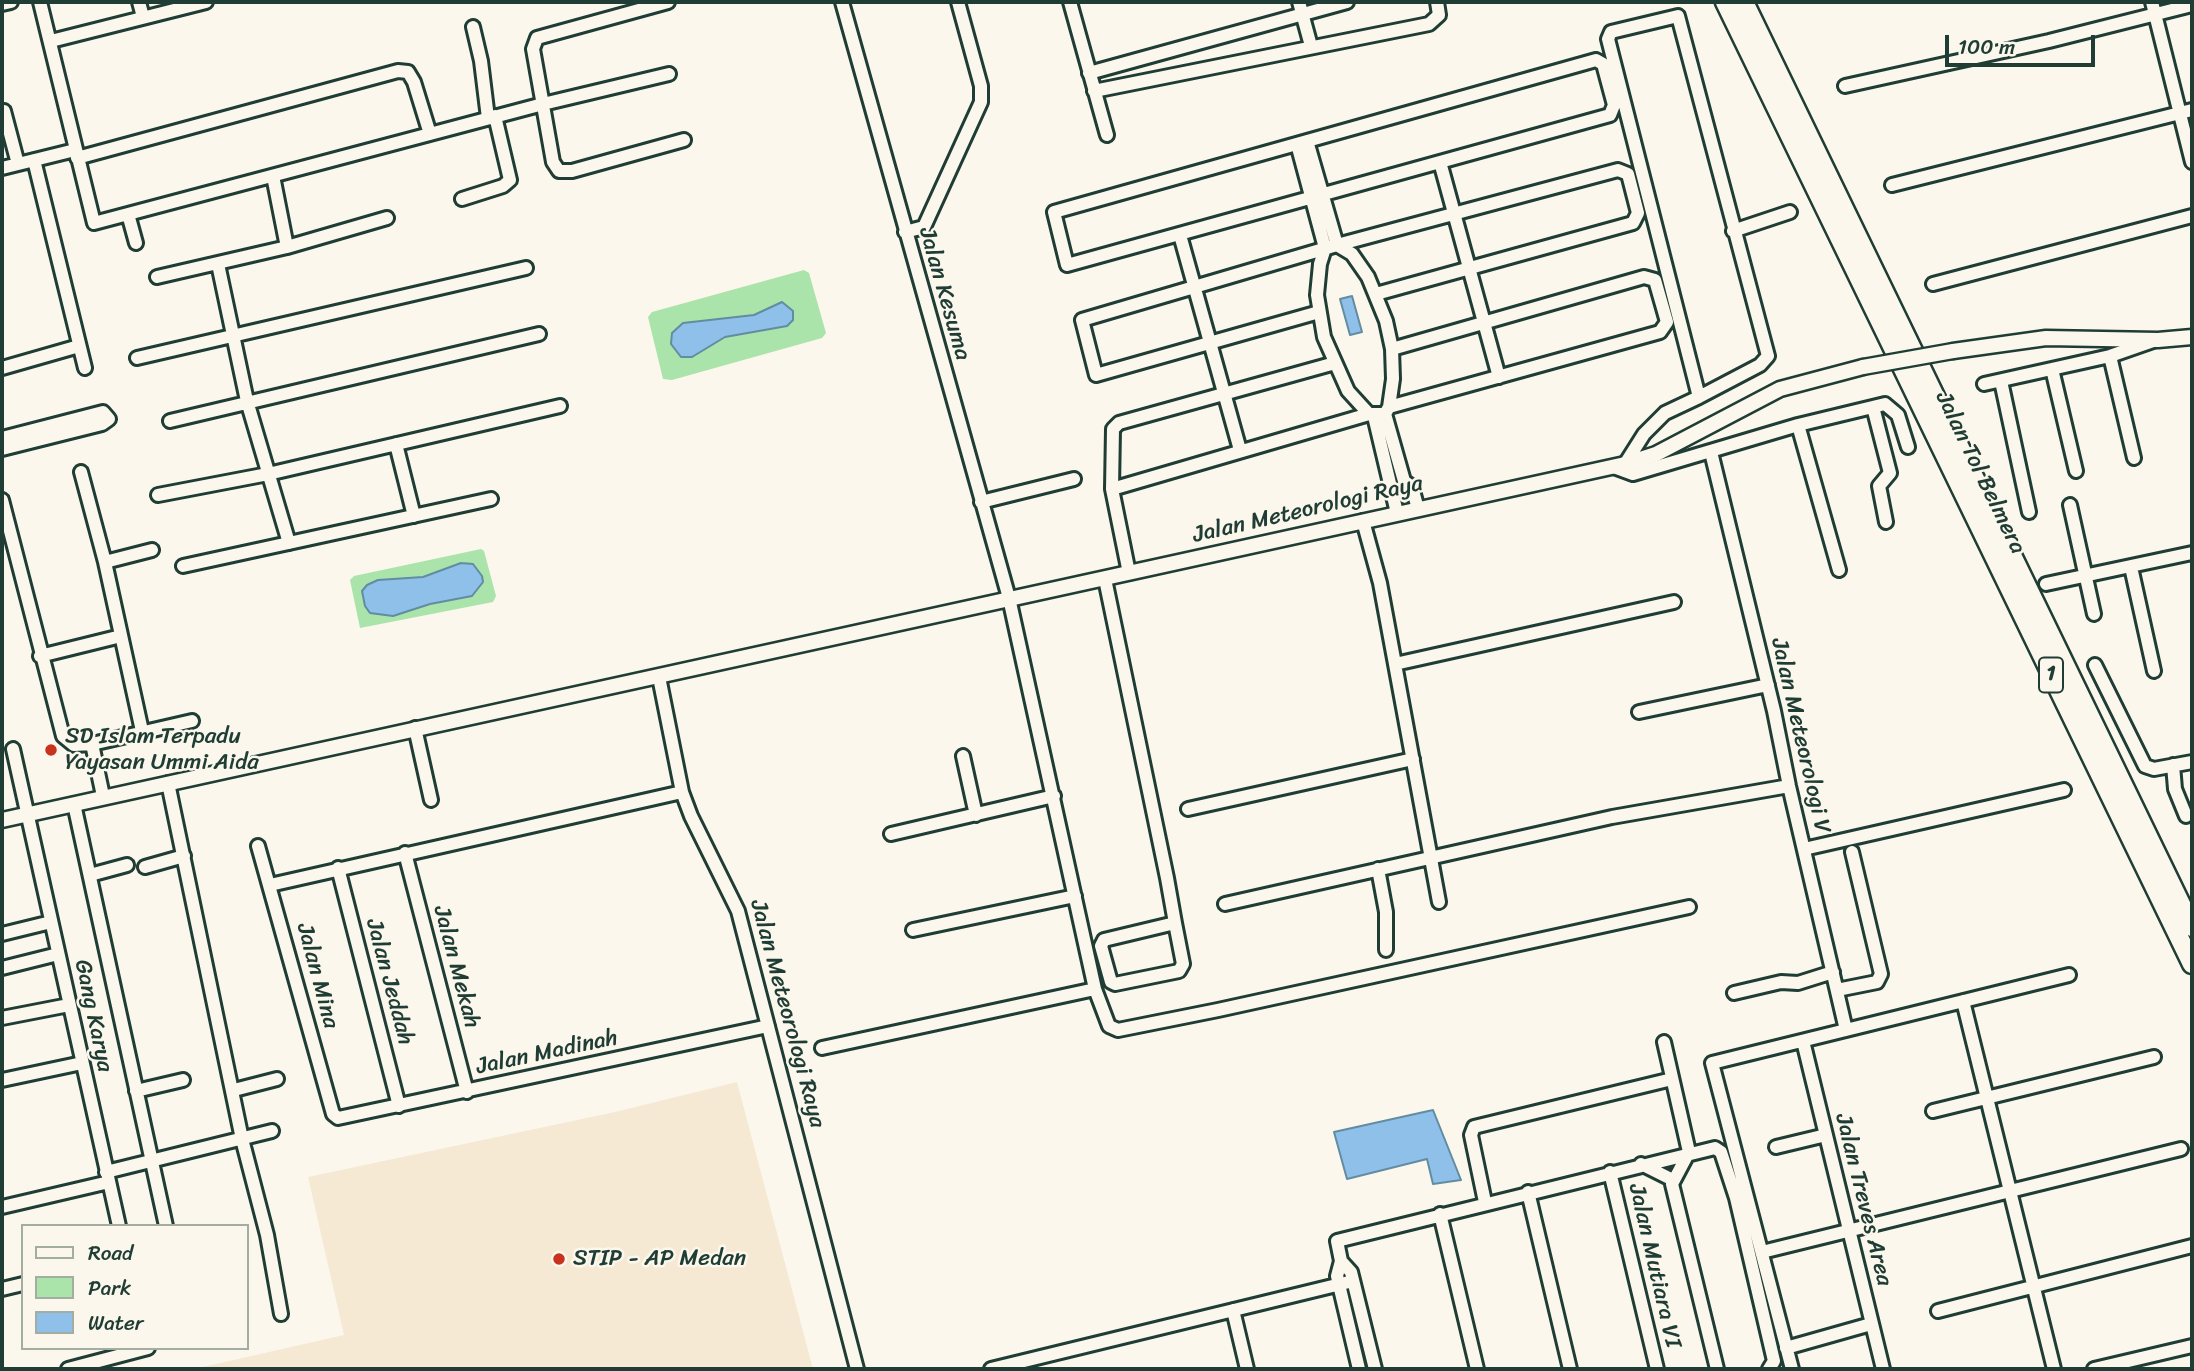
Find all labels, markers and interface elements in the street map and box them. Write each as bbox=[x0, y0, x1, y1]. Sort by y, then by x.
scale bar bbox=[1949, 21, 2100, 65]
text: 100 m bbox=[1958, 28, 2015, 66]
street label: Jalan Kesuma bbox=[912, 224, 976, 364]
street label: Jalan Tol Belmera bbox=[1929, 387, 2031, 559]
street label: Jalan Meteorologi Raya bbox=[1190, 470, 1426, 550]
street label: Jalan Meteorologi V bbox=[1764, 636, 1836, 836]
road number: 1 bbox=[2039, 658, 2063, 692]
place label: SD Islam Terpadu Yayasan Ummi Aida bbox=[65, 723, 259, 777]
marker: SD Islam Terpadu Yayasan Ummi Aida bbox=[43, 742, 59, 758]
street label: Jalan Meteorologi Raya bbox=[743, 897, 831, 1131]
street label: Jalan Mekah bbox=[426, 903, 486, 1031]
street label: Jalan Jeddah bbox=[359, 916, 419, 1048]
street label: Jalan Mina bbox=[290, 920, 344, 1032]
street label: Gang Karya bbox=[68, 957, 118, 1075]
street label: Jalan Madinah bbox=[474, 1025, 620, 1081]
street label: Jalan Treves Area bbox=[1828, 1111, 1898, 1289]
street label: Jalan Mutiara VI bbox=[1622, 1181, 1686, 1351]
legend bbox=[21, 1224, 248, 1350]
text: Road bbox=[88, 1234, 133, 1272]
place label: STIP - AP Medan bbox=[573, 1245, 746, 1273]
marker: STIP - AP Medan bbox=[551, 1251, 567, 1267]
text: Park bbox=[88, 1269, 131, 1307]
text: Water bbox=[88, 1304, 143, 1342]

